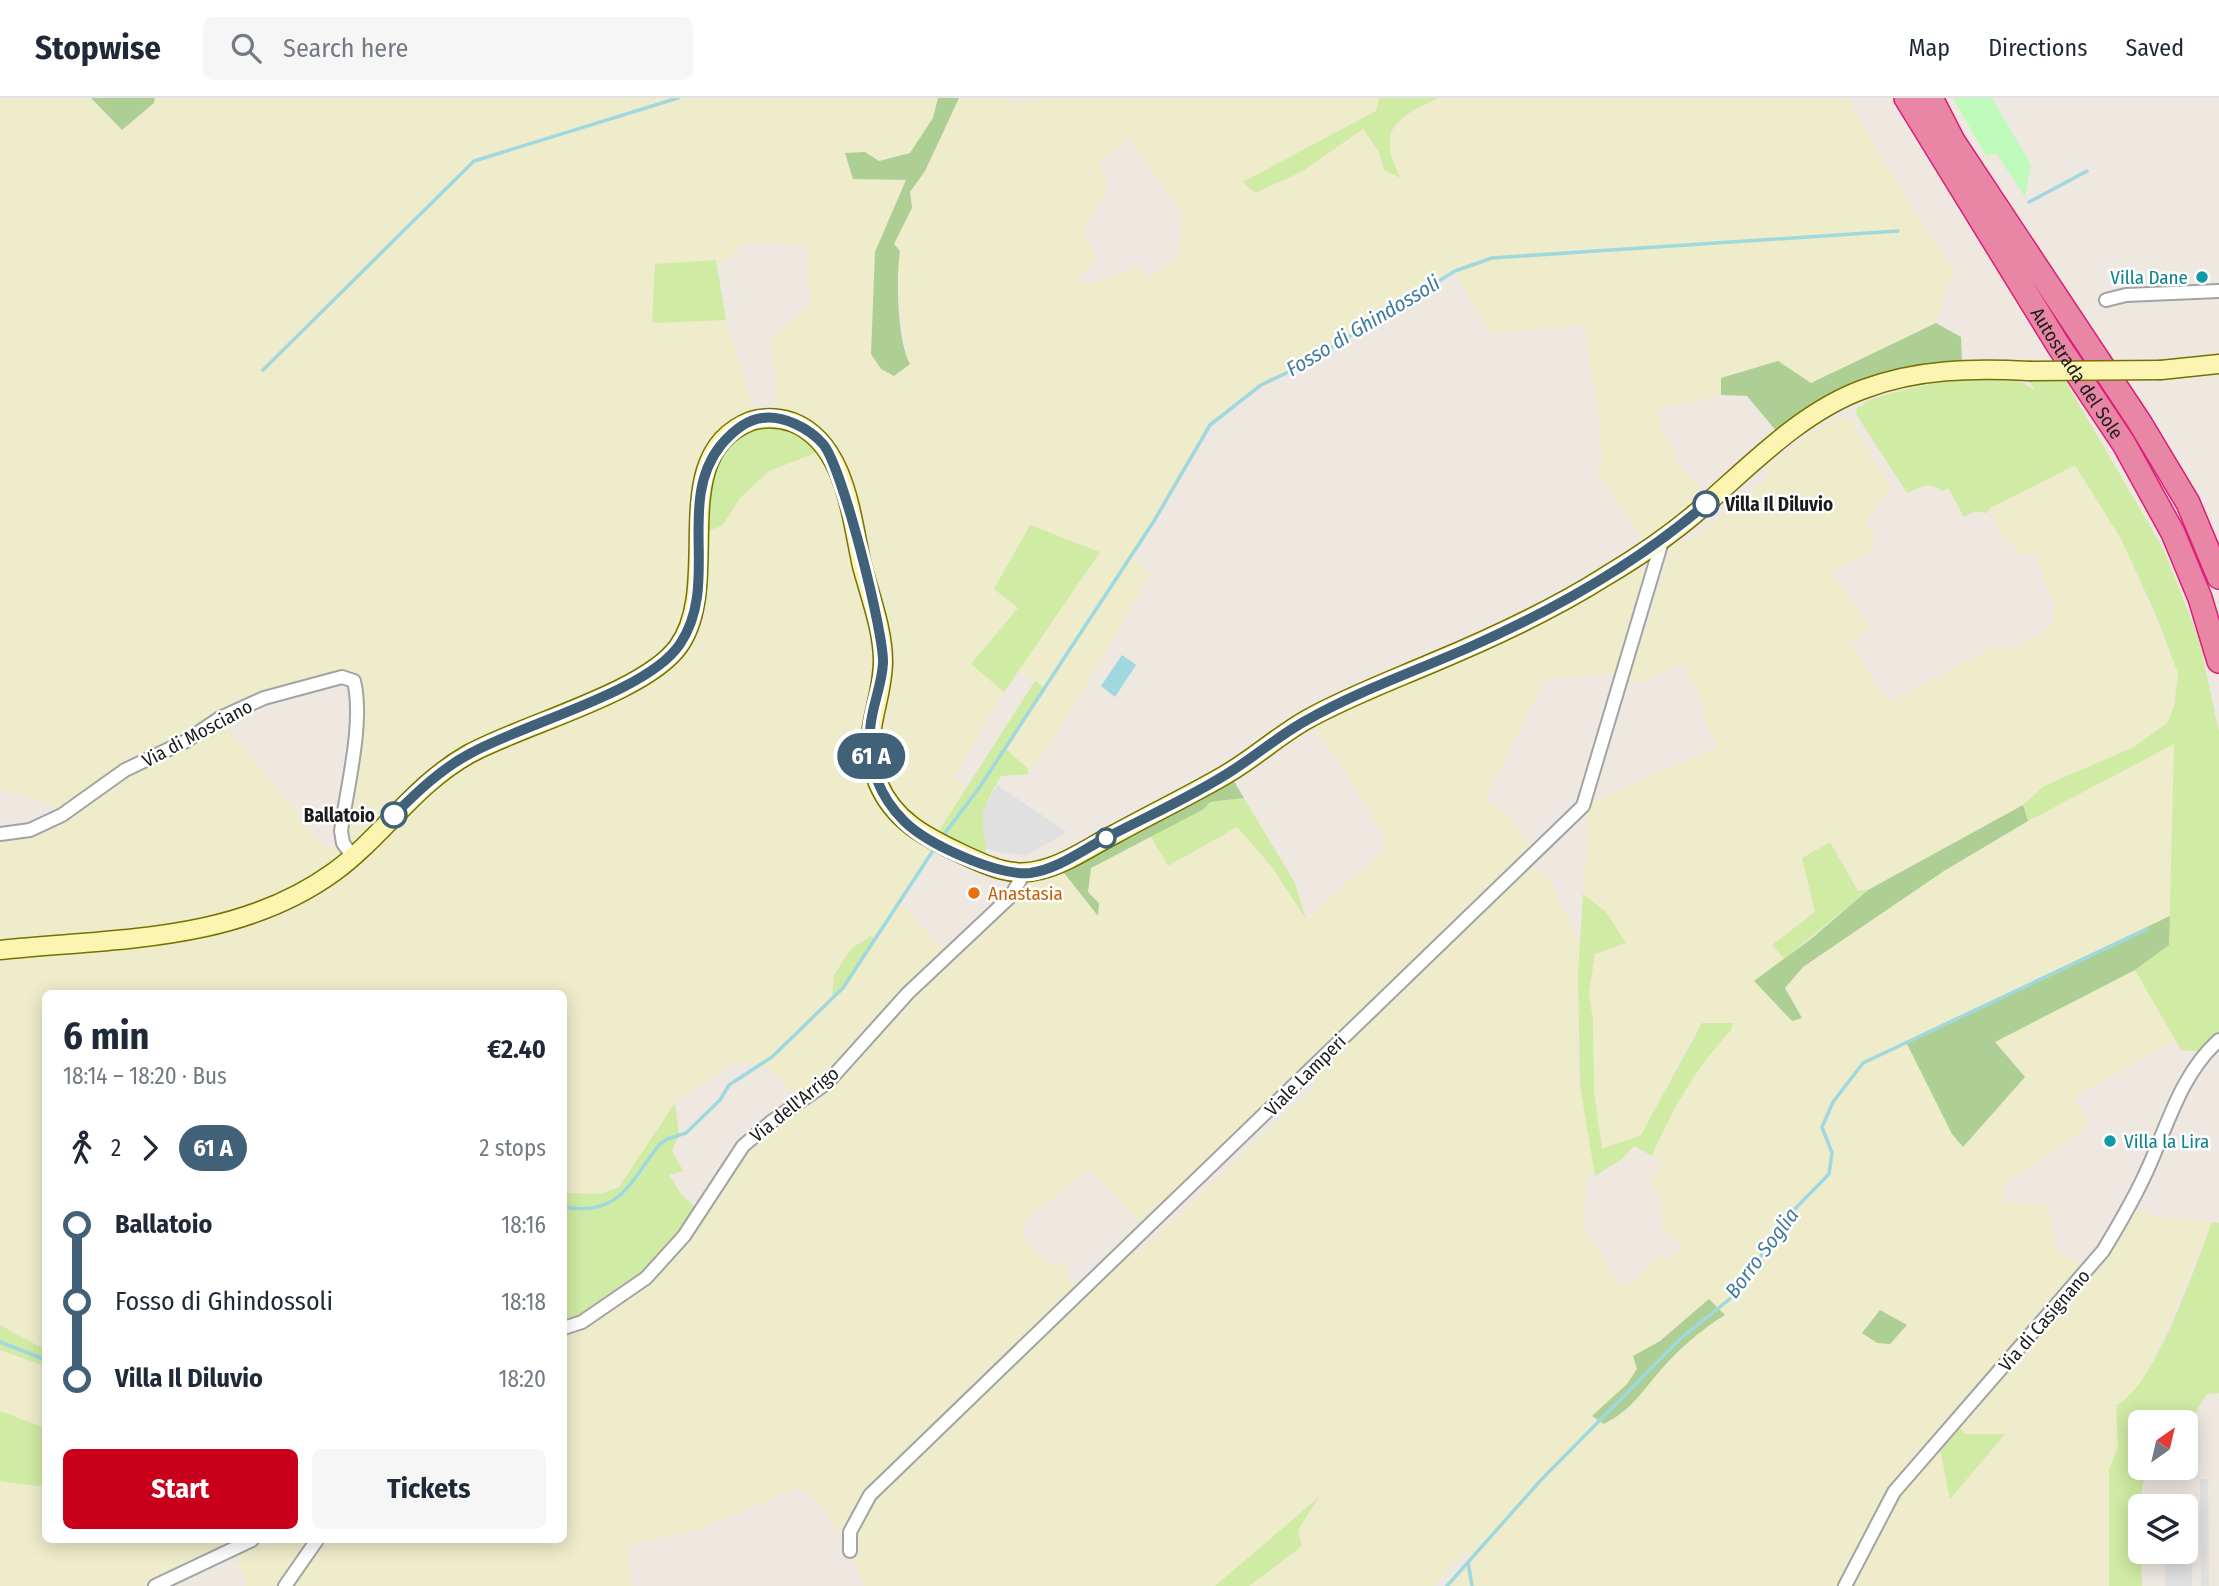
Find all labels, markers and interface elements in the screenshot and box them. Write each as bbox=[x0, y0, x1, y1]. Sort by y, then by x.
search box bbox=[203, 17, 693, 80]
text: Stopwise bbox=[35, 28, 161, 68]
icon: search bbox=[227, 29, 265, 67]
text: Search here bbox=[283, 33, 408, 64]
text: Map bbox=[1909, 34, 1950, 62]
text: Directions bbox=[1988, 34, 2087, 62]
text: Saved bbox=[2125, 34, 2184, 62]
place label: Villa Dane bbox=[2110, 266, 2188, 289]
water label: Fosso di Ghindossoli bbox=[1281, 269, 1445, 382]
marker: Villa Dane bbox=[2194, 269, 2210, 285]
street label: Autostrada del Sole bbox=[2026, 303, 2128, 443]
marker: Villa Il Diluvio bbox=[1693, 491, 1719, 517]
place label: Villa Il Diluvio bbox=[1724, 493, 1833, 516]
street label: Via di Mosciano bbox=[138, 695, 256, 772]
line badge: 61 A bbox=[822, 733, 920, 779]
text: 61 A bbox=[851, 742, 891, 770]
marker: Ballatoio bbox=[381, 802, 407, 828]
place label: Ballatoio bbox=[304, 804, 375, 827]
unlabelled marker bbox=[1096, 828, 1116, 848]
place label: Anastasia bbox=[988, 882, 1063, 905]
marker: Anastasia bbox=[966, 885, 982, 901]
text: 6 min bbox=[63, 1013, 150, 1059]
street label: Viale Lamperi bbox=[1260, 1030, 1351, 1121]
text: €2.40 bbox=[487, 1034, 546, 1065]
text: 18:14 – 18:20 · Bus bbox=[63, 1062, 227, 1090]
street label: Via dell'Arrigo bbox=[745, 1062, 843, 1147]
icon: walk bbox=[63, 1129, 101, 1167]
icon: forward bbox=[131, 1129, 169, 1167]
place label: Villa la Lira bbox=[2124, 1130, 2209, 1153]
marker: Villa la Lira bbox=[2102, 1133, 2118, 1149]
text: 2 bbox=[111, 1134, 121, 1162]
text: 61 A bbox=[193, 1134, 233, 1162]
text: 2 stops bbox=[479, 1134, 546, 1162]
water label: Borro Soglia bbox=[1720, 1203, 1804, 1303]
text: Ballatoio bbox=[115, 1209, 212, 1240]
text: 18:16 bbox=[501, 1211, 546, 1239]
street label: Via di Casignano bbox=[1994, 1265, 2095, 1376]
text: Fosso di Ghindossoli bbox=[115, 1286, 333, 1317]
text: 18:18 bbox=[501, 1288, 546, 1316]
text: Villa Il Diluvio bbox=[115, 1363, 263, 1394]
text: 18:20 bbox=[499, 1365, 546, 1393]
north arrow bbox=[2128, 1410, 2198, 1480]
map controls bbox=[2128, 1410, 2198, 1564]
button: Start bbox=[63, 1449, 298, 1529]
button: Tickets bbox=[312, 1449, 546, 1529]
button: layers bbox=[2128, 1494, 2198, 1564]

